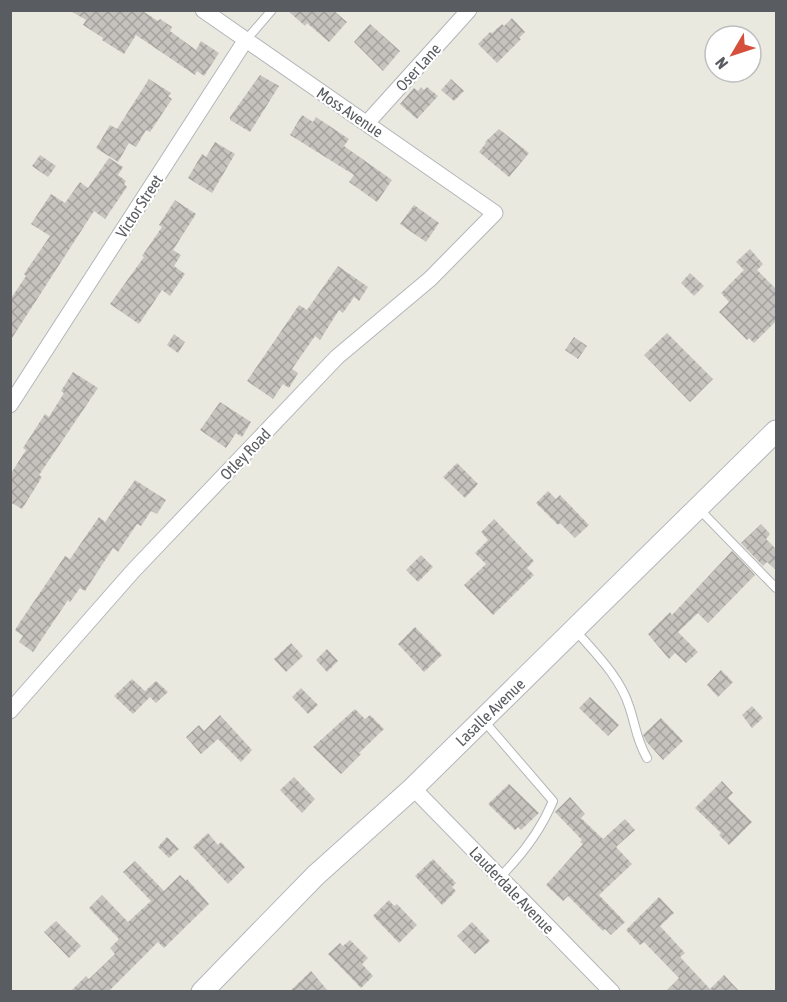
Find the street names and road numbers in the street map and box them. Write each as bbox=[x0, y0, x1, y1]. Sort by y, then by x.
street label: Oser Lane bbox=[392, 39, 444, 95]
street label: Moss Avenue bbox=[313, 83, 387, 141]
street label: Victor Street bbox=[112, 171, 166, 241]
street label: Otley Road bbox=[216, 425, 275, 484]
street label: Lasalle Avenue bbox=[452, 675, 528, 749]
street label: Lauderdale Avenue bbox=[466, 843, 558, 937]

